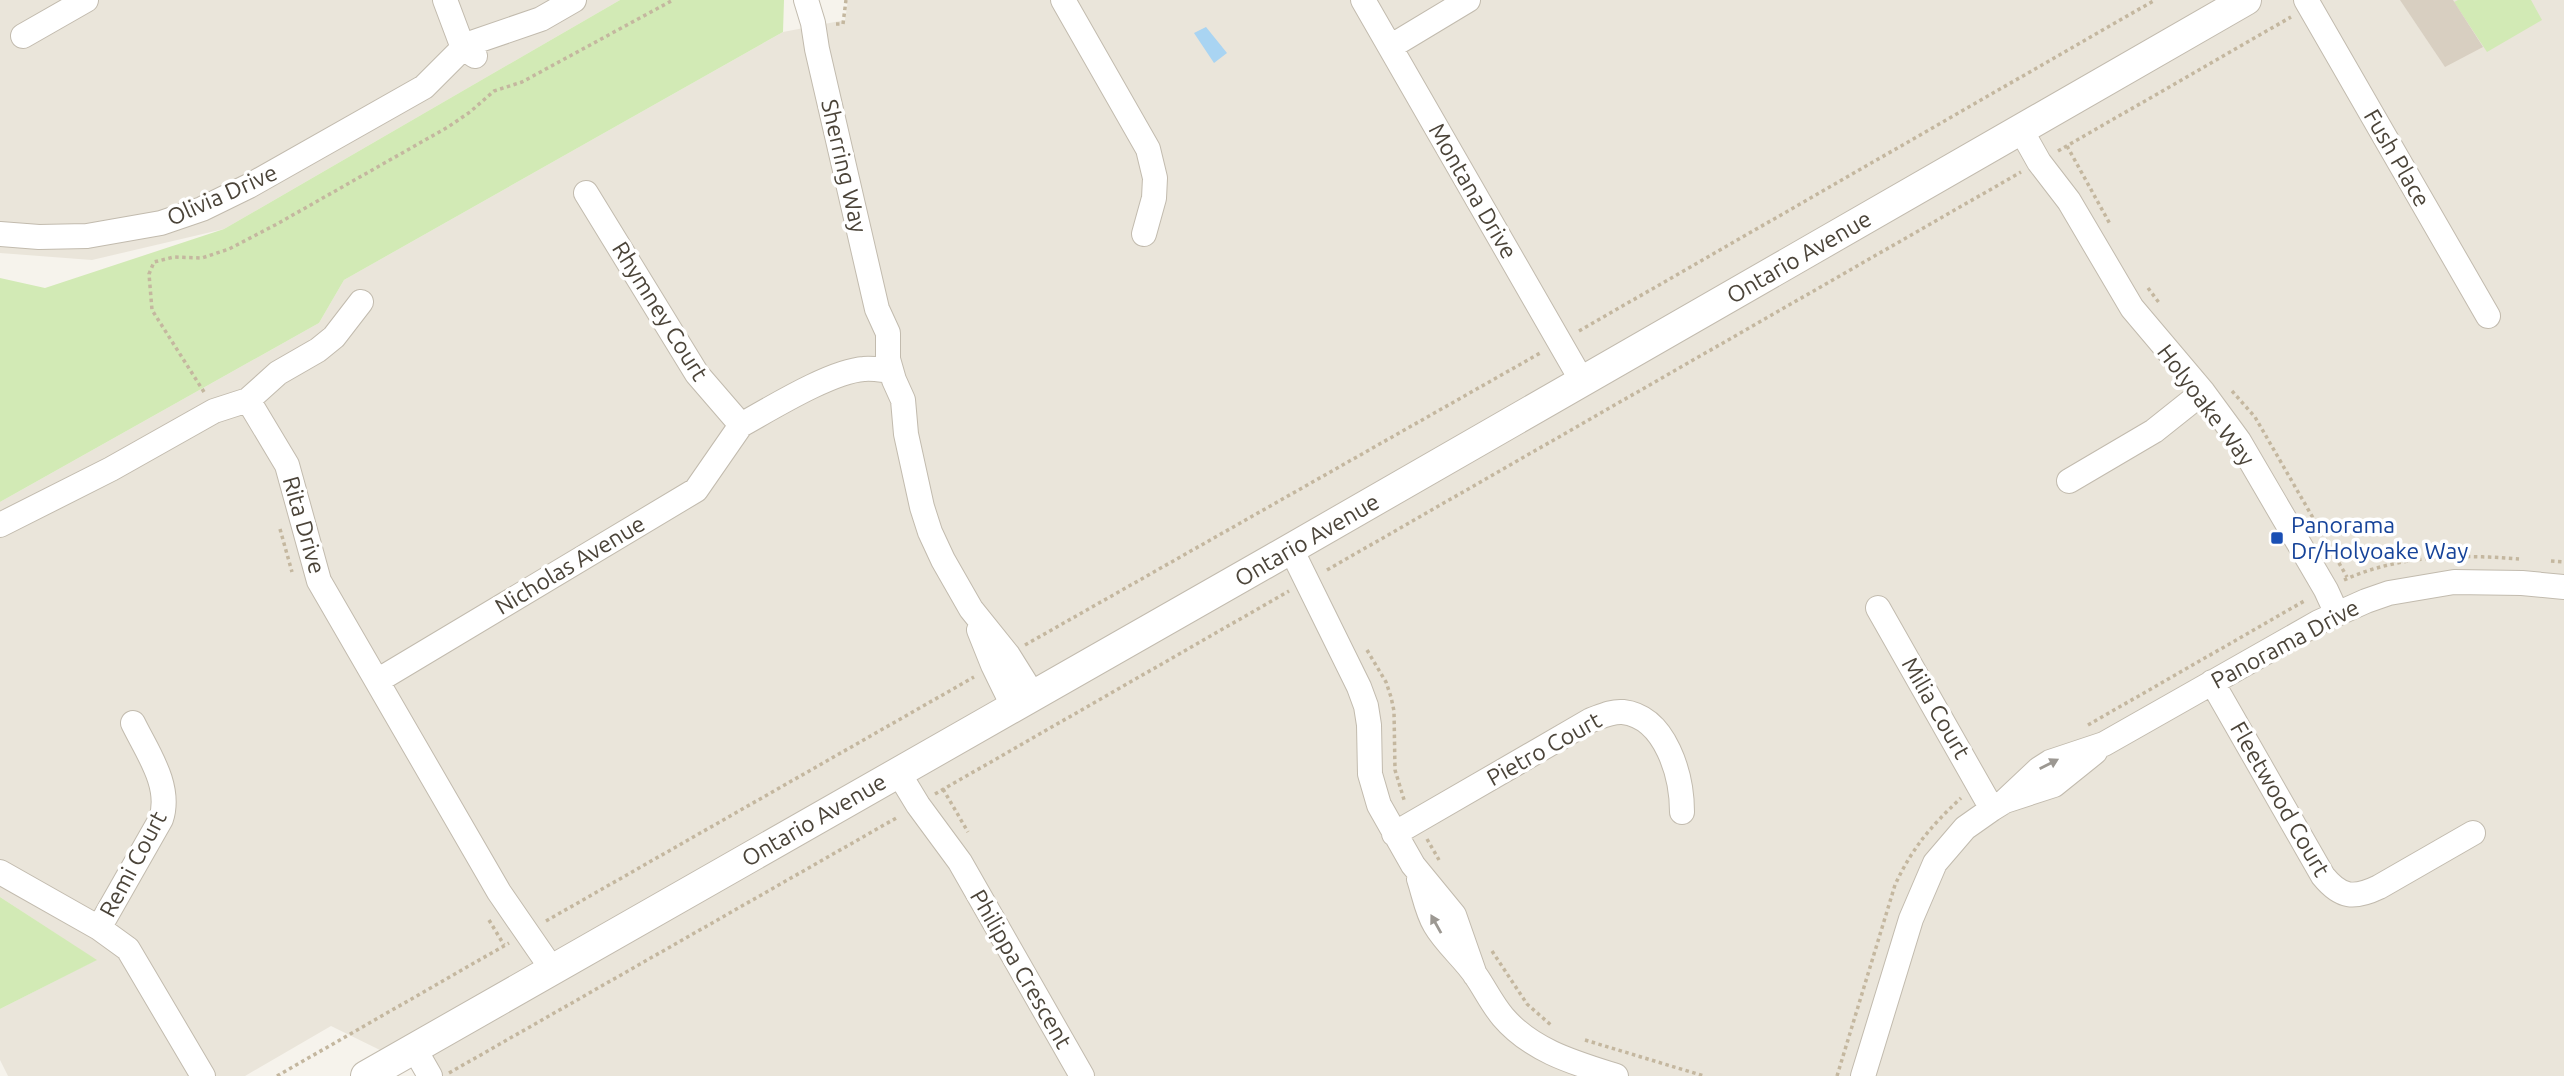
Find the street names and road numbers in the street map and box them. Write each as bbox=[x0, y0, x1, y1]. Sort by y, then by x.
street label: Sherring Way bbox=[817, 97, 872, 235]
street label: Fush Place bbox=[2360, 105, 2435, 211]
street label: Montana Drive bbox=[1425, 119, 1522, 263]
street label: Olivia Drive bbox=[163, 159, 281, 230]
street label: Ontario Avenue bbox=[1722, 205, 1875, 308]
street label: Rhymney Court bbox=[608, 237, 713, 385]
street label: Holyoake Way bbox=[2153, 339, 2260, 470]
street label: Rita Drive bbox=[279, 473, 330, 577]
street label: Ontario Avenue bbox=[1230, 488, 1383, 591]
street label: Nicholas Avenue bbox=[490, 510, 649, 619]
street label: Panorama Drive bbox=[2207, 594, 2363, 693]
street label: Milia Court bbox=[1897, 653, 1975, 763]
street label: Pietro Court bbox=[1482, 707, 1605, 790]
street label: Fleetwood Court bbox=[2226, 717, 2335, 881]
street label: Ontario Avenue bbox=[737, 768, 890, 871]
street label: Remi Court bbox=[94, 807, 171, 921]
street label: Philippa Crescent bbox=[966, 885, 1077, 1053]

